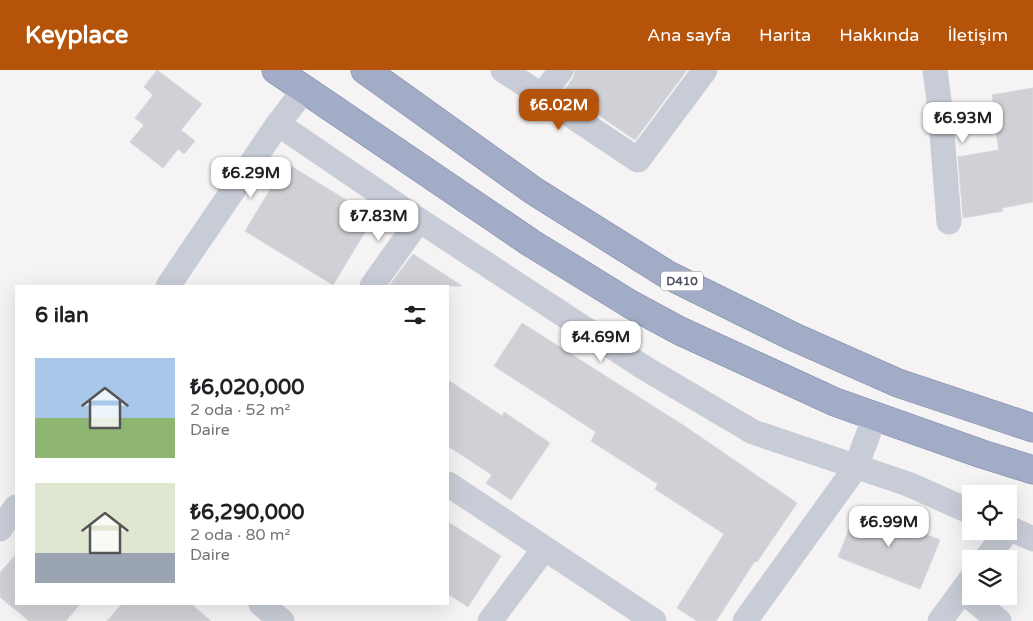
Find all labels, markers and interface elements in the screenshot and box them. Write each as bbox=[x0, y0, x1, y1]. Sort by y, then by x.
text: Keyplace bbox=[25, 21, 128, 50]
text: Ana sayfa bbox=[647, 24, 731, 46]
text: Harita bbox=[759, 24, 811, 46]
text: Hakkında bbox=[839, 24, 919, 46]
text: İletişim bbox=[947, 24, 1008, 46]
pin: ₺6.02M bbox=[518, 88, 600, 131]
text: ₺6.02M bbox=[530, 95, 588, 115]
pin: ₺6.93M bbox=[922, 102, 1004, 144]
text: ₺6.93M bbox=[934, 108, 992, 128]
pin: ₺6.29M bbox=[210, 156, 292, 199]
text: ₺6.29M bbox=[222, 163, 280, 183]
pin: ₺7.83M bbox=[338, 200, 420, 242]
text: ₺7.83M bbox=[350, 206, 408, 226]
road number: D410 bbox=[661, 272, 703, 290]
icon: filters bbox=[401, 301, 429, 329]
text: 6 ilan bbox=[35, 303, 89, 328]
pin: ₺4.69M bbox=[560, 320, 642, 363]
text: ₺4.69M bbox=[572, 327, 630, 347]
text: ₺6,020,000 bbox=[190, 375, 304, 400]
icon: home bbox=[75, 378, 135, 438]
text: 2 oda · 52 m² bbox=[190, 400, 290, 420]
text: Daire bbox=[190, 420, 230, 440]
map controls bbox=[962, 485, 1017, 605]
button: locate bbox=[962, 485, 1017, 540]
text: ₺6,290,000 bbox=[190, 500, 304, 525]
icon: home bbox=[75, 503, 135, 563]
pin: ₺6.99M bbox=[848, 506, 930, 548]
text: ₺6.99M bbox=[860, 512, 918, 532]
text: 2 oda · 80 m² bbox=[190, 525, 290, 545]
text: Daire bbox=[190, 545, 230, 565]
button: layers bbox=[962, 550, 1017, 605]

